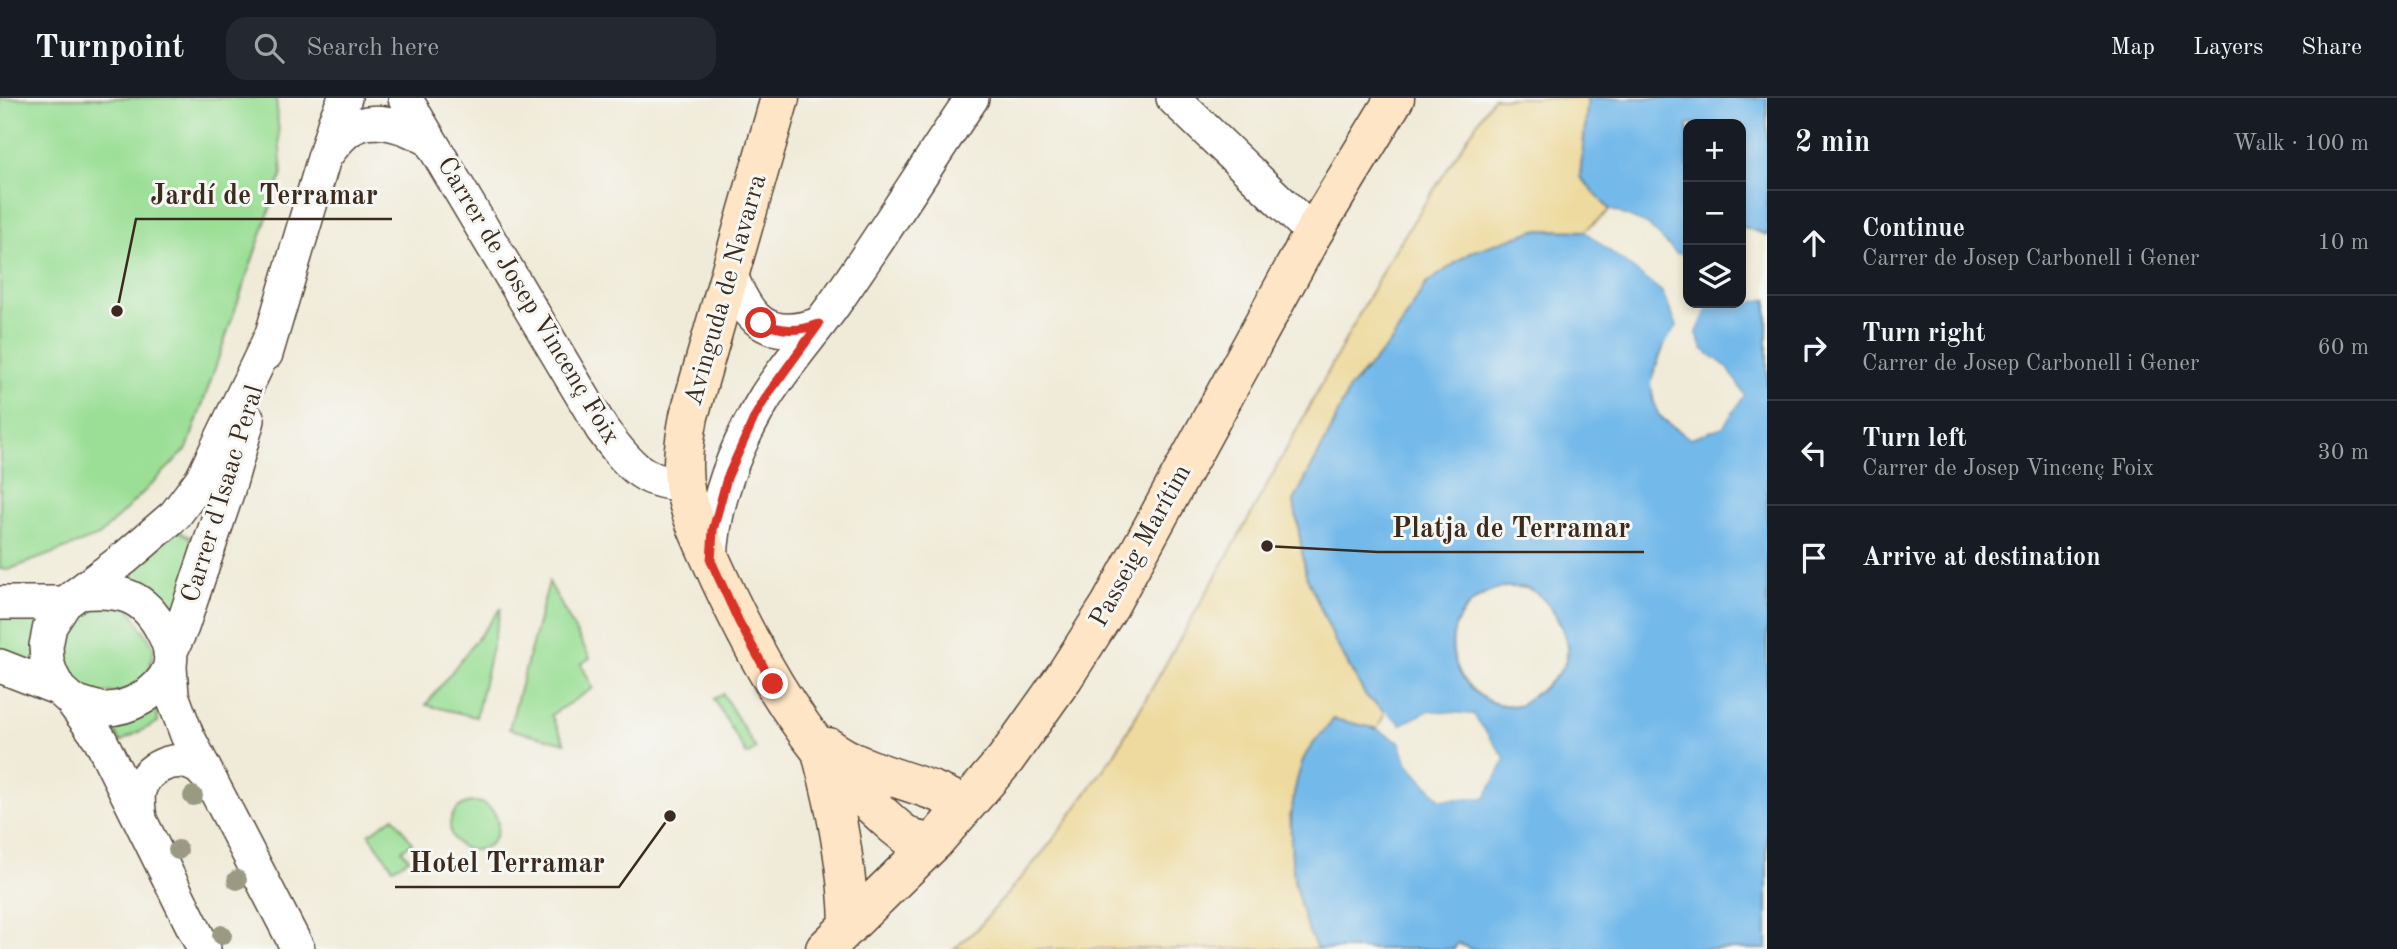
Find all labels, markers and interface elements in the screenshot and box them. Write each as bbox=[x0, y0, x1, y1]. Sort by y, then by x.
search box bbox=[226, 17, 716, 80]
icon: search bbox=[250, 29, 288, 67]
text: Turnpoint bbox=[35, 32, 184, 65]
text: Search here bbox=[306, 35, 439, 61]
text: Map bbox=[2111, 36, 2155, 60]
text: Layers bbox=[2193, 36, 2263, 60]
text: Share bbox=[2301, 36, 2362, 60]
map controls bbox=[1683, 119, 1746, 308]
button: + bbox=[1683, 119, 1746, 182]
text: 2 min bbox=[1795, 128, 1870, 158]
text: Walk · 100 m bbox=[2233, 132, 2369, 155]
street label: Carrer de Josep Vincenç Foix bbox=[432, 153, 624, 449]
callout: Jardí de Terramar bbox=[136, 170, 392, 219]
street label: Avinguda de Navarra bbox=[681, 171, 772, 409]
button: − bbox=[1683, 182, 1746, 245]
text: Jardí de Terramar bbox=[150, 183, 378, 211]
text: Continue bbox=[1862, 216, 1965, 242]
icon: ahead bbox=[1795, 224, 1833, 262]
text: 10 m bbox=[2318, 231, 2369, 254]
button: layers bbox=[1683, 245, 1746, 308]
text: Carrer de Josep Carbonell i Gener bbox=[1862, 247, 2199, 270]
route start bbox=[745, 307, 776, 338]
text: Turn right bbox=[1862, 321, 1985, 347]
icon: right bbox=[1795, 329, 1833, 367]
text: 60 m bbox=[2318, 336, 2369, 359]
text: Carrer de Josep Carbonell i Gener bbox=[1862, 352, 2199, 375]
street label: Carrer d'Isaac Peral bbox=[178, 382, 268, 606]
text: Turn left bbox=[1862, 426, 1967, 452]
icon: left bbox=[1795, 434, 1833, 472]
text: 30 m bbox=[2318, 441, 2369, 464]
text: Carrer de Josep Vincenç Foix bbox=[1862, 457, 2154, 480]
street label: Passeig Marítim bbox=[1086, 460, 1196, 632]
callout: Platja de Terramar bbox=[1378, 503, 1644, 552]
text: Platja de Terramar bbox=[1392, 516, 1630, 544]
icon: arrive bbox=[1795, 539, 1833, 577]
text: Arrive at destination bbox=[1862, 545, 2101, 571]
route end bbox=[757, 668, 788, 699]
callout: Hotel Terramar bbox=[395, 838, 619, 887]
text: Hotel Terramar bbox=[409, 851, 605, 879]

